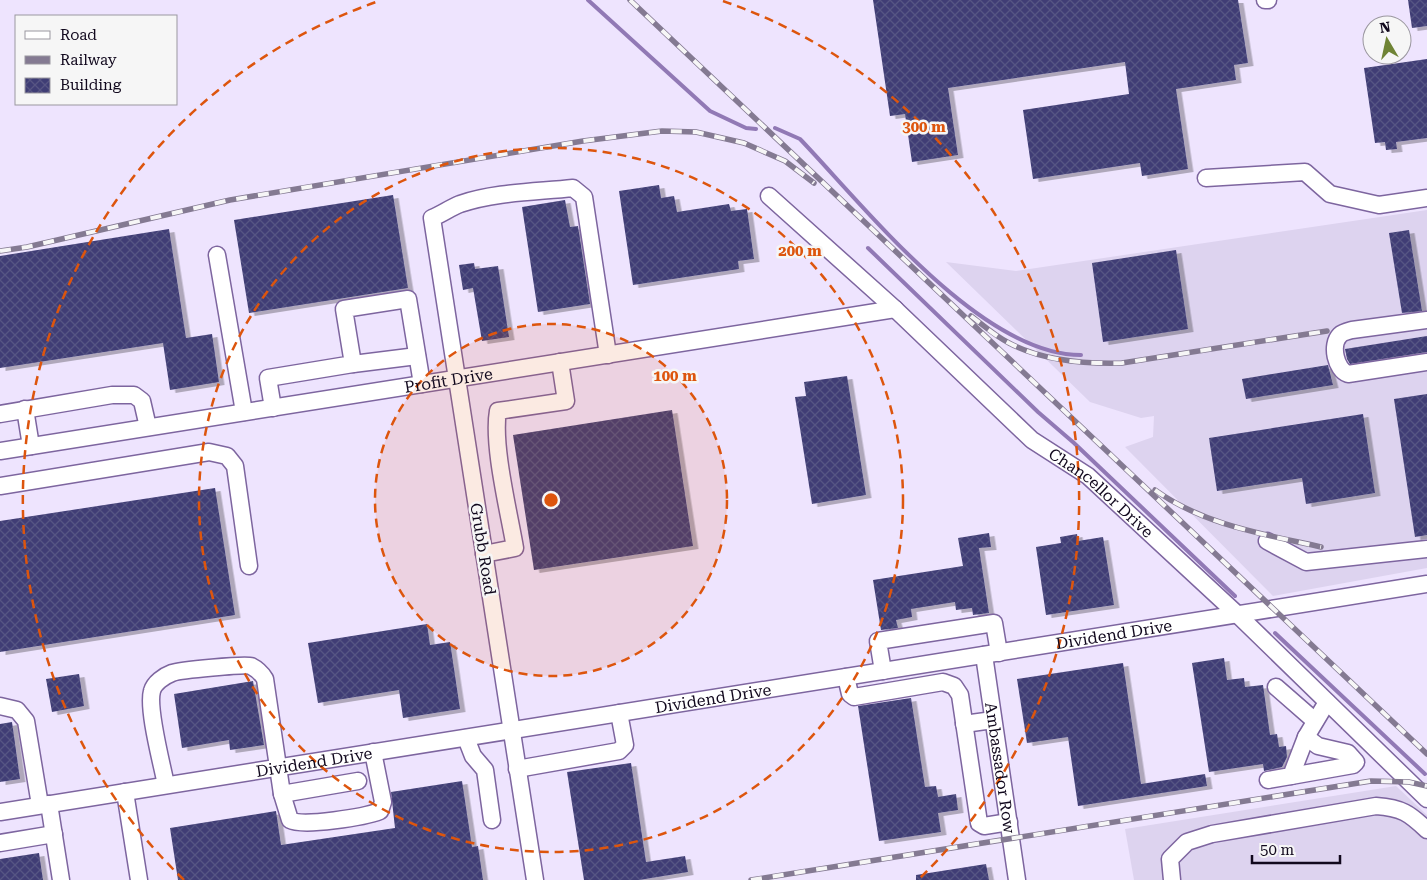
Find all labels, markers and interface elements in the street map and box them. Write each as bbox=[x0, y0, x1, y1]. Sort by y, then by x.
legend bbox=[15, 15, 178, 105]
north arrow bbox=[1362, 15, 1412, 65]
text: N bbox=[1378, 18, 1392, 36]
text: Road bbox=[60, 26, 97, 44]
text: Railway bbox=[60, 51, 117, 69]
text: Building bbox=[60, 76, 122, 94]
text: 300 m bbox=[902, 118, 946, 136]
text: 200 m bbox=[778, 242, 822, 260]
street label: Profit Drive bbox=[403, 363, 494, 396]
text: 100 m bbox=[653, 367, 697, 385]
street label: Chancellor Drive bbox=[1045, 444, 1158, 542]
centre of rings bbox=[542, 491, 560, 509]
street label: Grubb Road bbox=[466, 502, 500, 596]
street label: Dividend Drive bbox=[1054, 615, 1174, 653]
street label: Dividend Drive bbox=[653, 679, 773, 717]
street label: Ambassador Row bbox=[982, 701, 1020, 835]
street label: Dividend Drive bbox=[255, 743, 374, 780]
scale bar bbox=[1252, 832, 1340, 864]
text: 50 m bbox=[1260, 841, 1295, 859]

